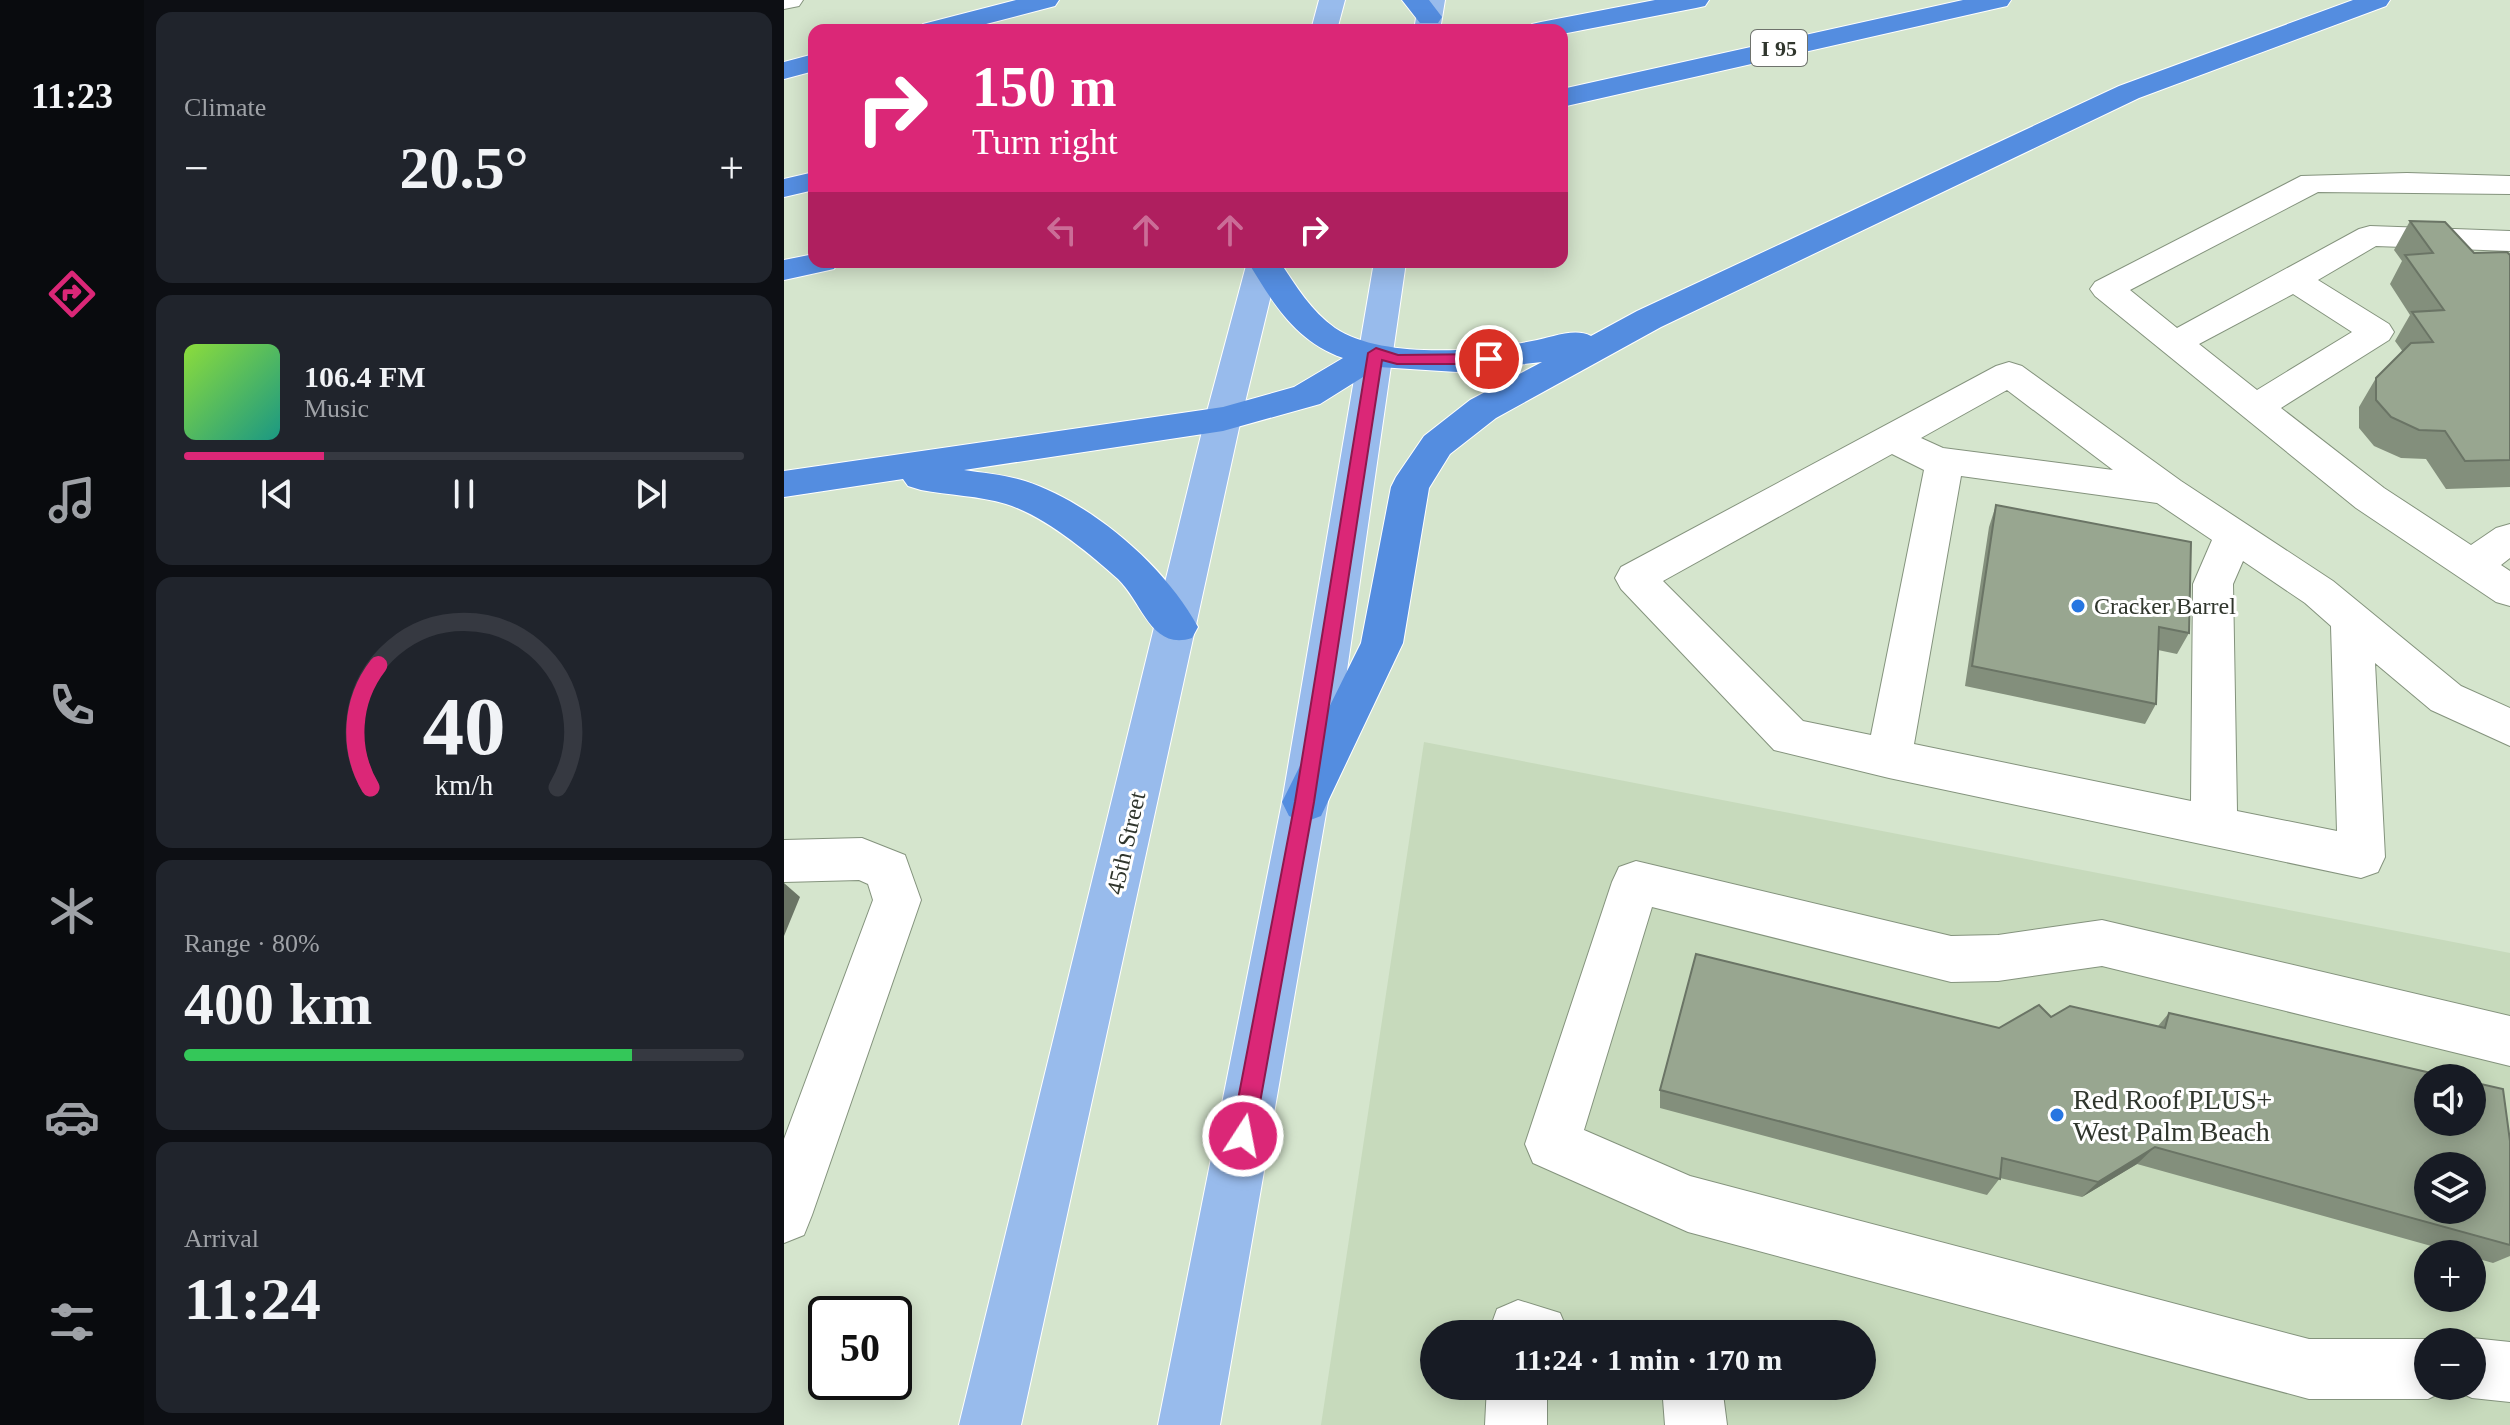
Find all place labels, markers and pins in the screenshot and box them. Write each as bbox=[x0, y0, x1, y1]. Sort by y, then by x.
pin bbox=[1455, 325, 1523, 393]
place label: Cracker Barrel bbox=[2094, 593, 2236, 619]
marker: Cracker Barrel bbox=[2069, 597, 2087, 615]
place label: Red Roof PLUS+ West Palm Beach bbox=[2073, 1084, 2272, 1147]
marker: Red Roof PLUS+ West Palm Beach bbox=[2048, 1106, 2066, 1124]

